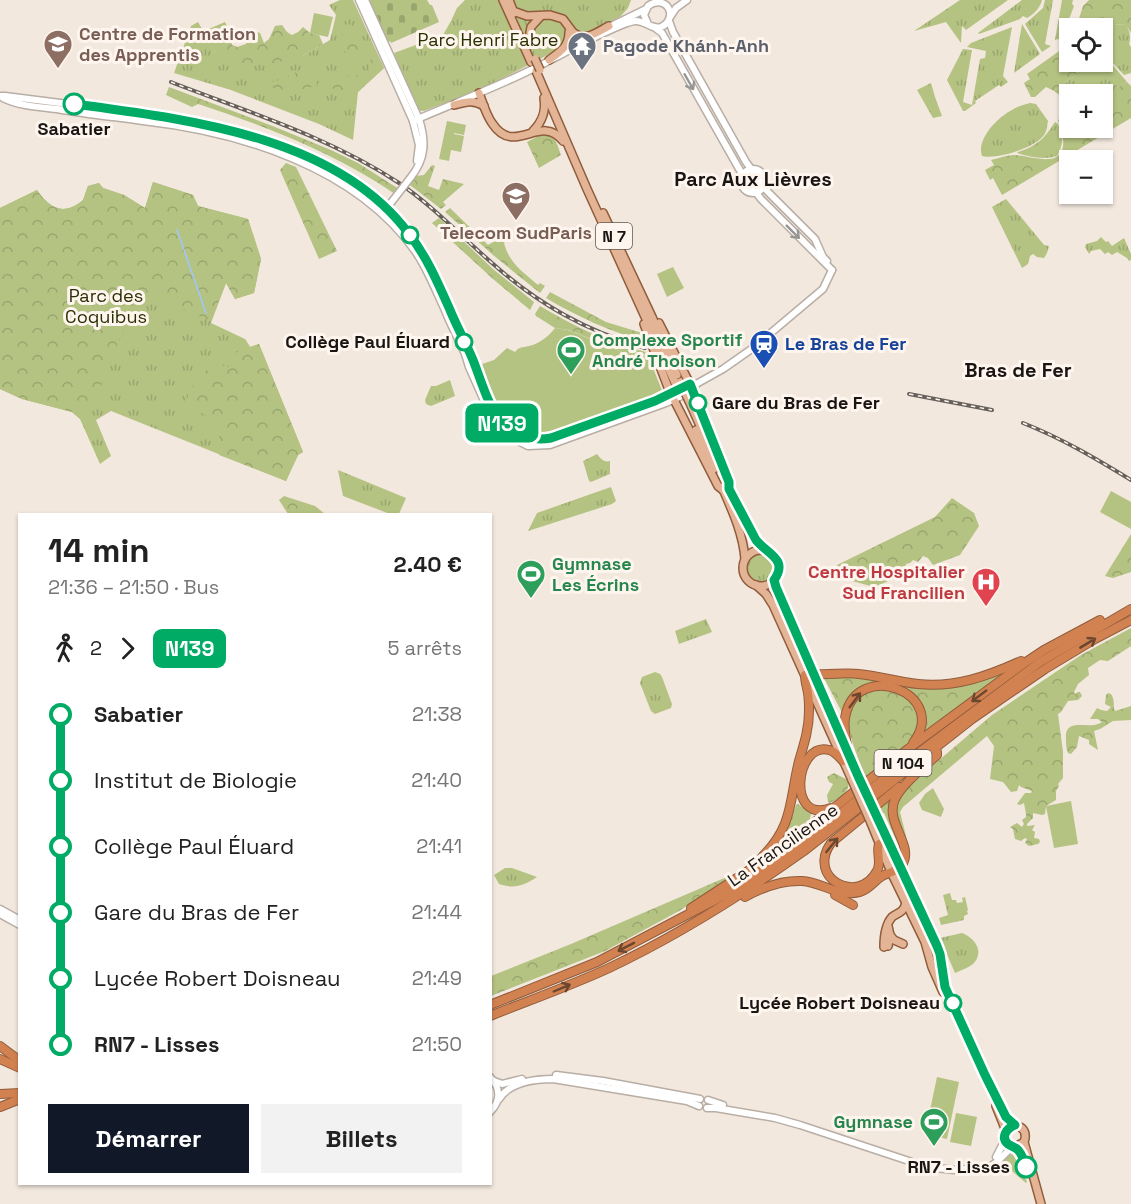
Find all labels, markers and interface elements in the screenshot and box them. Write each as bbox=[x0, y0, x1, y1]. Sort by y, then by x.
map controls bbox=[1059, 18, 1113, 204]
button: locate bbox=[1059, 18, 1113, 72]
place label: Centre de Formation des Apprentis bbox=[79, 22, 256, 66]
school or university icon: Centre de Formation des Apprentis bbox=[42, 28, 74, 70]
park label: Parc Henri Fabre bbox=[418, 28, 558, 51]
temple icon: Pagode Khánh-Anh bbox=[566, 30, 598, 72]
place label: Pagode Khánh-Anh bbox=[603, 34, 769, 57]
one-way arrow bbox=[684, 73, 696, 90]
button: + bbox=[1059, 84, 1113, 138]
marker: Sabatier bbox=[63, 93, 85, 115]
place label: Sabatier bbox=[37, 117, 111, 140]
button: − bbox=[1059, 150, 1113, 204]
district label: Parc Aux Lièvres bbox=[674, 166, 832, 192]
school or university icon: Telecom SudParis bbox=[500, 180, 532, 222]
place label: Telecom SudParis bbox=[440, 221, 592, 244]
road number: N 7 bbox=[596, 223, 632, 249]
one-way arrow bbox=[786, 225, 801, 239]
unlabelled marker bbox=[401, 226, 419, 244]
park label: Parc des Coquibus bbox=[65, 284, 147, 328]
place label: Complexe Sportif André Thoison bbox=[592, 328, 743, 372]
station icon: Le Bras de Fer bbox=[748, 328, 780, 370]
place label: Collège Paul Éluard bbox=[285, 330, 450, 353]
place label: Le Bras de Fer bbox=[785, 332, 906, 355]
marker: Collège Paul Éluard bbox=[455, 333, 473, 351]
sports icon: Complexe Sportif André Thoison bbox=[555, 334, 587, 376]
district label: Bras de Fer bbox=[964, 357, 1072, 383]
place label: Gare du Bras de Fer bbox=[712, 391, 880, 414]
marker: Gare du Bras de Fer bbox=[689, 394, 707, 412]
line badge: N139 bbox=[460, 404, 544, 442]
text: N139 bbox=[477, 410, 527, 437]
text: 14 min bbox=[48, 530, 150, 572]
text: 2.40 € bbox=[394, 550, 462, 578]
place label: Gymnase Les Écrins bbox=[552, 552, 639, 596]
sports icon: Gymnase Les Écrins bbox=[515, 558, 547, 600]
place label: Centre Hospitalier Sud Francilien bbox=[808, 560, 965, 604]
hospital icon: Centre Hospitalier Sud Francilien bbox=[970, 566, 1002, 608]
text: 21:36 – 21:50 · Bus bbox=[48, 574, 219, 600]
icon: walk bbox=[48, 632, 81, 665]
icon: forward bbox=[111, 632, 144, 665]
text: 2 bbox=[90, 635, 102, 661]
text: N139 bbox=[165, 635, 214, 662]
text: 5 arrêts bbox=[387, 635, 462, 661]
one-way arrow bbox=[1079, 637, 1096, 650]
one-way arrow bbox=[971, 690, 987, 702]
one-way arrow bbox=[848, 692, 861, 708]
text: Sabatier bbox=[94, 700, 183, 728]
text: 21:38 bbox=[412, 701, 462, 727]
road number: N 104 bbox=[874, 750, 932, 776]
text: Institut de Biologie bbox=[94, 766, 297, 794]
text: 21:40 bbox=[411, 767, 462, 793]
street label: La Francilienne bbox=[723, 798, 842, 891]
text: Collège Paul Éluard bbox=[94, 832, 294, 860]
text: 21:41 bbox=[416, 833, 462, 859]
one-way arrow bbox=[826, 837, 839, 853]
text: Gare du Bras de Fer bbox=[94, 898, 299, 926]
text: 21:44 bbox=[412, 899, 462, 925]
one-way arrow bbox=[617, 942, 635, 954]
text: Lycée Robert Doisneau bbox=[94, 964, 341, 992]
text: 21:49 bbox=[412, 965, 462, 991]
one-way arrow bbox=[552, 982, 571, 993]
place label: Lycée Robert Doisneau bbox=[739, 991, 940, 1014]
marker: Lycée Robert Doisneau bbox=[944, 994, 962, 1012]
text: RN7 - Lisses bbox=[94, 1030, 219, 1058]
text: 21:50 bbox=[412, 1031, 462, 1057]
button: Démarrer bbox=[48, 1104, 249, 1173]
button: Billets bbox=[261, 1104, 462, 1173]
sports icon: Gymnase bbox=[918, 1106, 950, 1148]
place label: Gymnase bbox=[833, 1110, 913, 1133]
place label: RN7 - Lisses bbox=[907, 1155, 1010, 1178]
marker: RN7 - Lisses bbox=[1015, 1156, 1037, 1178]

